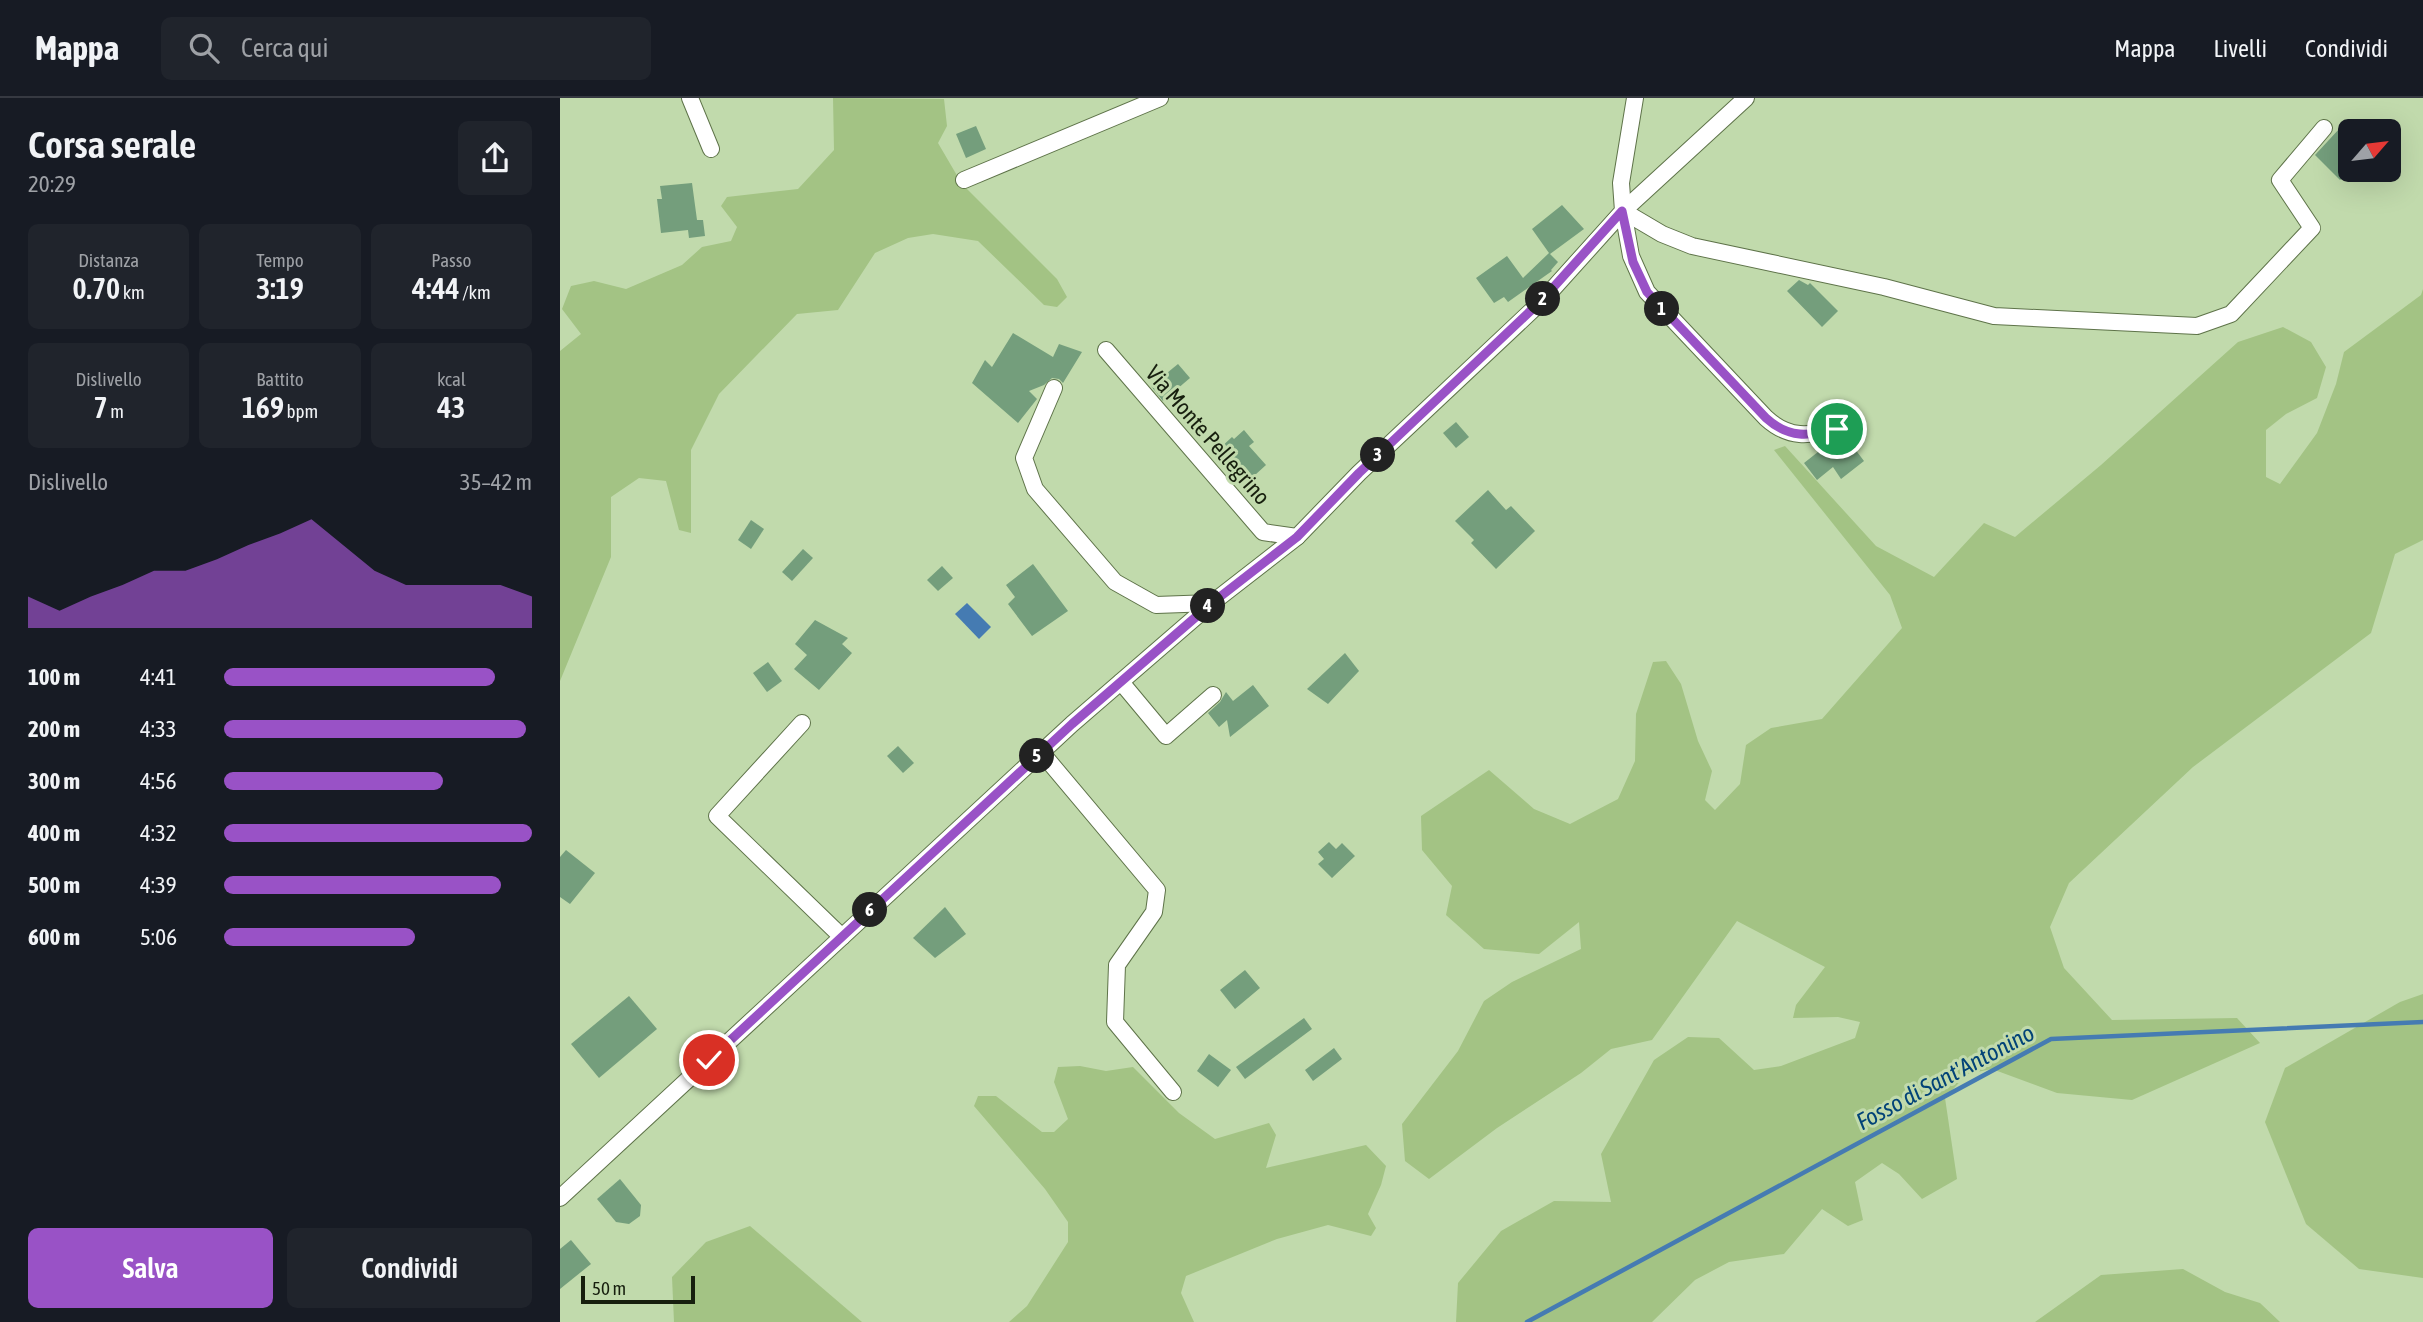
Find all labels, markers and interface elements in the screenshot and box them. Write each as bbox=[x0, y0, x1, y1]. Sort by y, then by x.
search box bbox=[161, 17, 651, 80]
text: Mappa bbox=[35, 29, 119, 67]
icon: search bbox=[185, 29, 223, 67]
text: Cerca qui bbox=[241, 33, 328, 63]
text: Mappa bbox=[2114, 35, 2175, 62]
text: Livelli bbox=[2213, 35, 2267, 62]
text: Condividi bbox=[2305, 35, 2388, 62]
north arrow bbox=[2338, 119, 2401, 182]
map controls bbox=[2338, 119, 2401, 182]
button: share bbox=[458, 121, 532, 195]
text: Corsa serale bbox=[28, 123, 196, 166]
text: 20:29 bbox=[28, 171, 76, 197]
text: Distanza bbox=[78, 249, 139, 271]
text: Tempo bbox=[256, 249, 304, 271]
text: Passo bbox=[431, 249, 471, 271]
text: 0.70 bbox=[73, 271, 120, 305]
text: 3:19 bbox=[256, 271, 304, 305]
text: 4:44 bbox=[412, 271, 460, 305]
text: km bbox=[120, 281, 145, 303]
text: /km bbox=[460, 281, 491, 303]
pin: 2 bbox=[1525, 282, 1560, 316]
text: 2 bbox=[1538, 287, 1547, 309]
pin: 1 bbox=[1644, 292, 1680, 326]
text: 1 bbox=[1657, 297, 1666, 319]
street label: Via Monte Pellegrino bbox=[1141, 360, 1275, 510]
text: Dislivello bbox=[76, 368, 142, 390]
text: Battito bbox=[256, 368, 304, 390]
text: kcal bbox=[437, 368, 466, 390]
text: 7 bbox=[93, 390, 108, 424]
text: 169 bbox=[242, 390, 284, 424]
text: 43 bbox=[437, 390, 465, 424]
pin bbox=[1807, 399, 1867, 459]
text: m bbox=[108, 400, 124, 422]
text: bpm bbox=[284, 400, 318, 422]
icon: arrive bbox=[1818, 410, 1856, 448]
pin: 3 bbox=[1360, 438, 1396, 472]
text: 3 bbox=[1373, 443, 1382, 465]
text: Dislivello bbox=[28, 469, 108, 495]
text: 35–42 m bbox=[460, 469, 532, 495]
pin: 4 bbox=[1190, 588, 1226, 624]
text: 4 bbox=[1203, 594, 1212, 616]
text: 100 m bbox=[28, 664, 80, 690]
text: 4:41 bbox=[140, 664, 177, 690]
text: 200 m bbox=[28, 716, 80, 742]
text: 4:33 bbox=[140, 716, 177, 742]
pin: 5 bbox=[1020, 738, 1054, 774]
text: 5 bbox=[1032, 744, 1041, 766]
text: 300 m bbox=[28, 768, 80, 794]
text: 4:56 bbox=[140, 768, 177, 794]
text: 400 m bbox=[28, 820, 80, 846]
text: 4:32 bbox=[140, 820, 177, 846]
text: 500 m bbox=[28, 872, 80, 898]
text: 4:39 bbox=[140, 872, 177, 898]
pin: 6 bbox=[852, 892, 888, 928]
text: 6 bbox=[865, 898, 874, 920]
text: 600 m bbox=[28, 924, 80, 950]
text: 5:06 bbox=[140, 924, 177, 950]
water label: Fosso di Sant'Antonino bbox=[1852, 1019, 2038, 1135]
pin bbox=[679, 1030, 739, 1090]
icon: check bbox=[690, 1041, 728, 1079]
button: Salva bbox=[28, 1228, 273, 1308]
button: Condividi bbox=[287, 1228, 532, 1308]
scale bar bbox=[581, 1273, 695, 1305]
text: 50 m bbox=[592, 1277, 626, 1299]

